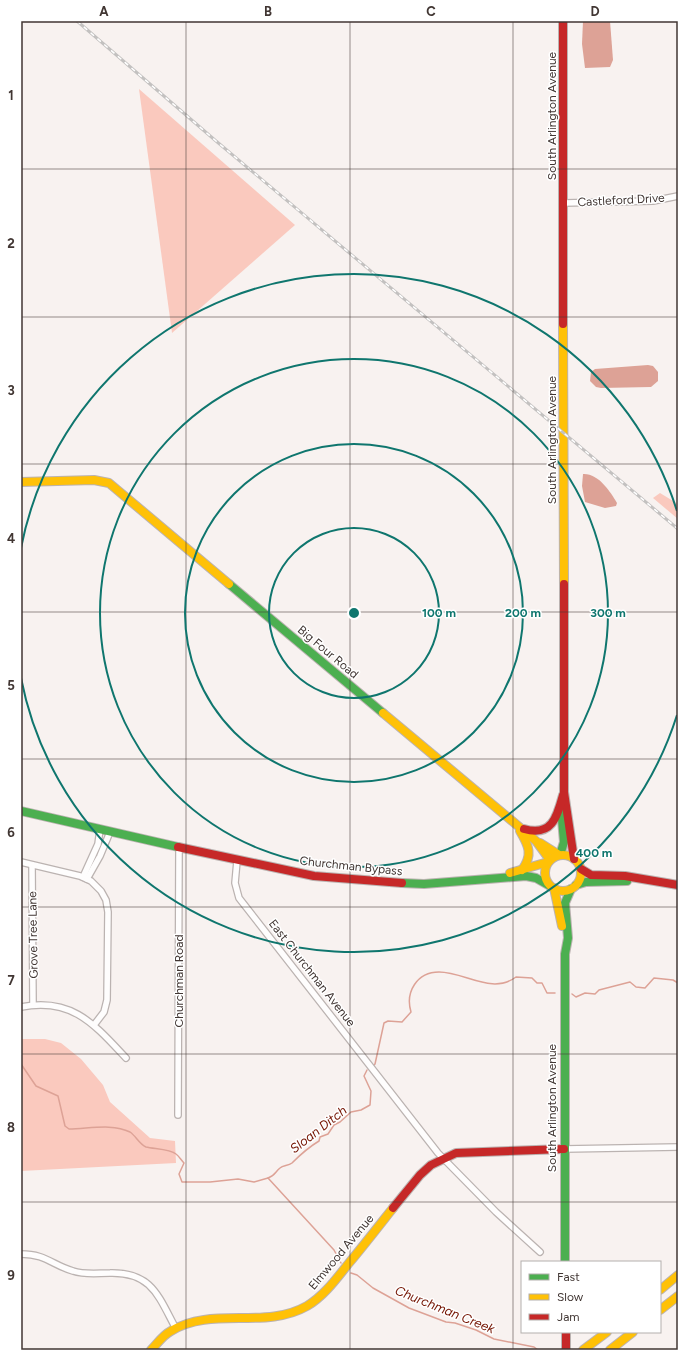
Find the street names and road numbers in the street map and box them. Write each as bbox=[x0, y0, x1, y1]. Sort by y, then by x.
street label: South Arlington Avenue bbox=[545, 51, 559, 180]
street label: Castleford Drive bbox=[577, 191, 665, 209]
street label: South Arlington Avenue bbox=[545, 375, 559, 504]
street label: Big Four Road bbox=[295, 623, 361, 681]
street label: Churchman Bypass bbox=[299, 854, 404, 878]
street label: Grove Tree Lane bbox=[25, 891, 41, 979]
street label: East Churchman Avenue bbox=[266, 917, 358, 1030]
street label: Churchman Road bbox=[172, 935, 186, 1027]
street label: South Arlington Avenue bbox=[545, 1043, 559, 1172]
street label: Elmwood Avenue bbox=[306, 1211, 377, 1292]

